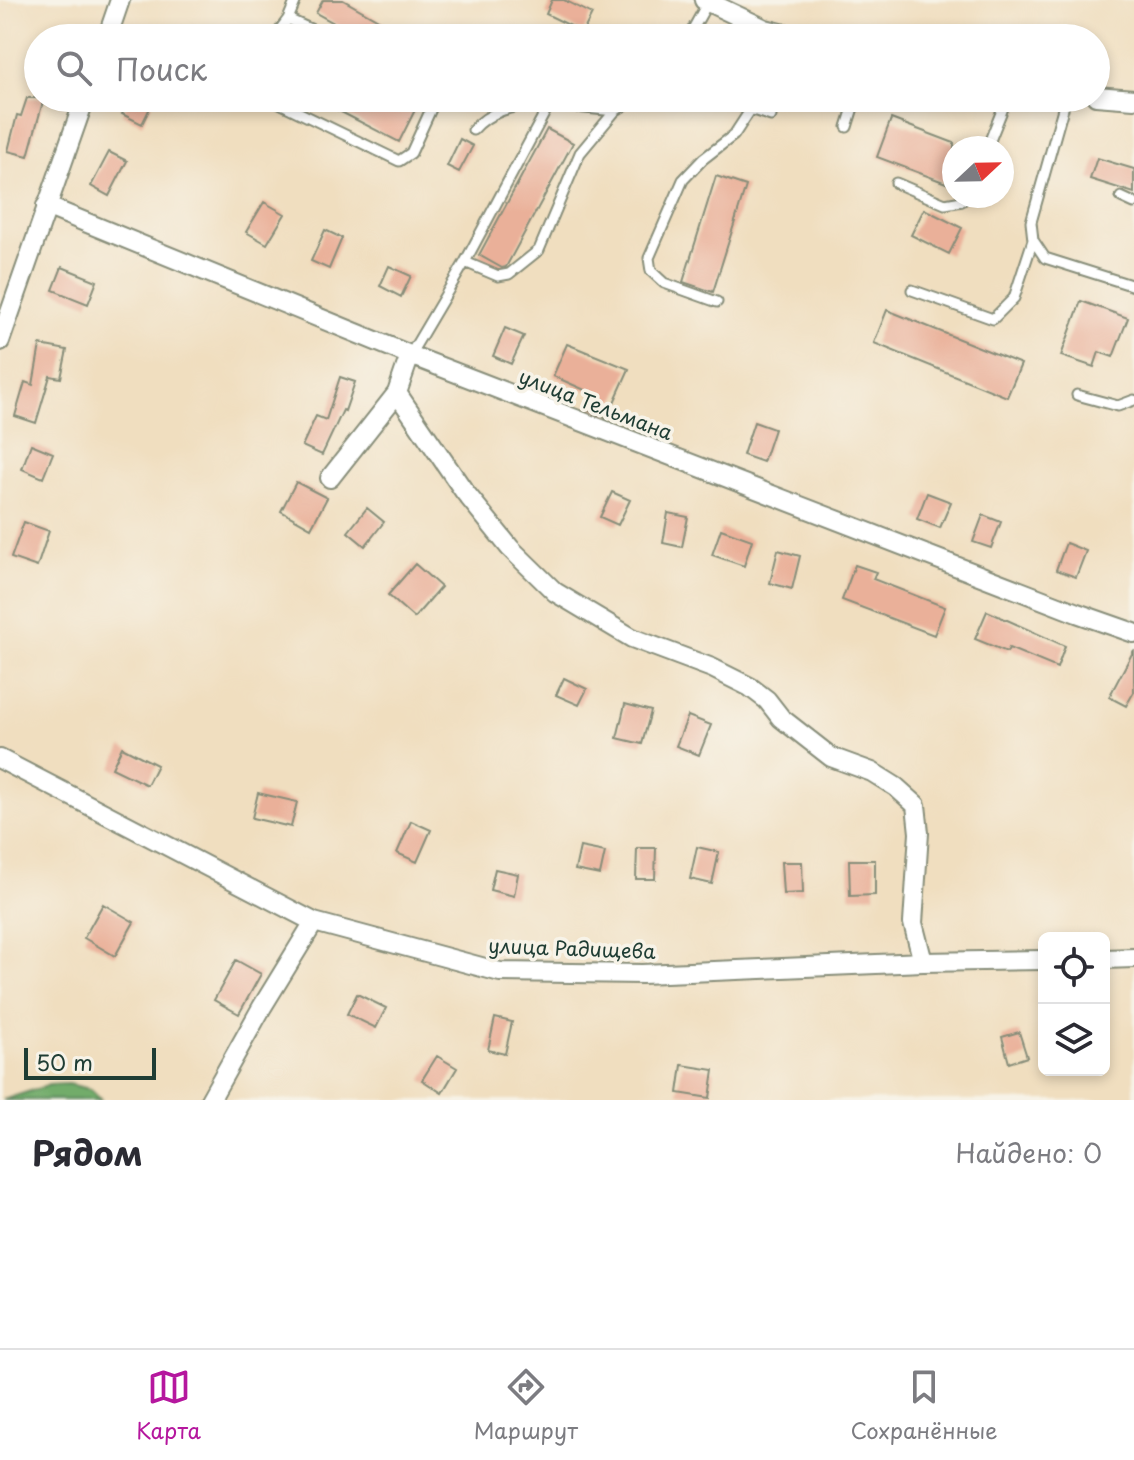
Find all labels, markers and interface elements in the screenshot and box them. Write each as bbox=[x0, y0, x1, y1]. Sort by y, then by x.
search box bbox=[24, 24, 1110, 112]
icon: search bbox=[52, 46, 96, 90]
text: Поиск bbox=[116, 46, 207, 91]
north arrow bbox=[942, 136, 1014, 208]
street label: улица Тельмана bbox=[515, 361, 678, 447]
street label: улица Радищева bbox=[488, 930, 657, 966]
map controls bbox=[1038, 932, 1110, 1076]
button: locate bbox=[1038, 932, 1110, 1004]
button: layers bbox=[1038, 1004, 1110, 1076]
scale bar bbox=[24, 1044, 156, 1080]
text: 50 m bbox=[36, 1045, 93, 1078]
text: Рядом bbox=[32, 1126, 143, 1178]
text: Найдено: 0 bbox=[956, 1133, 1102, 1172]
tab: Карта bbox=[136, 1365, 201, 1446]
tab: Маршрут bbox=[474, 1365, 578, 1446]
tab: Сохранённые bbox=[851, 1365, 998, 1446]

